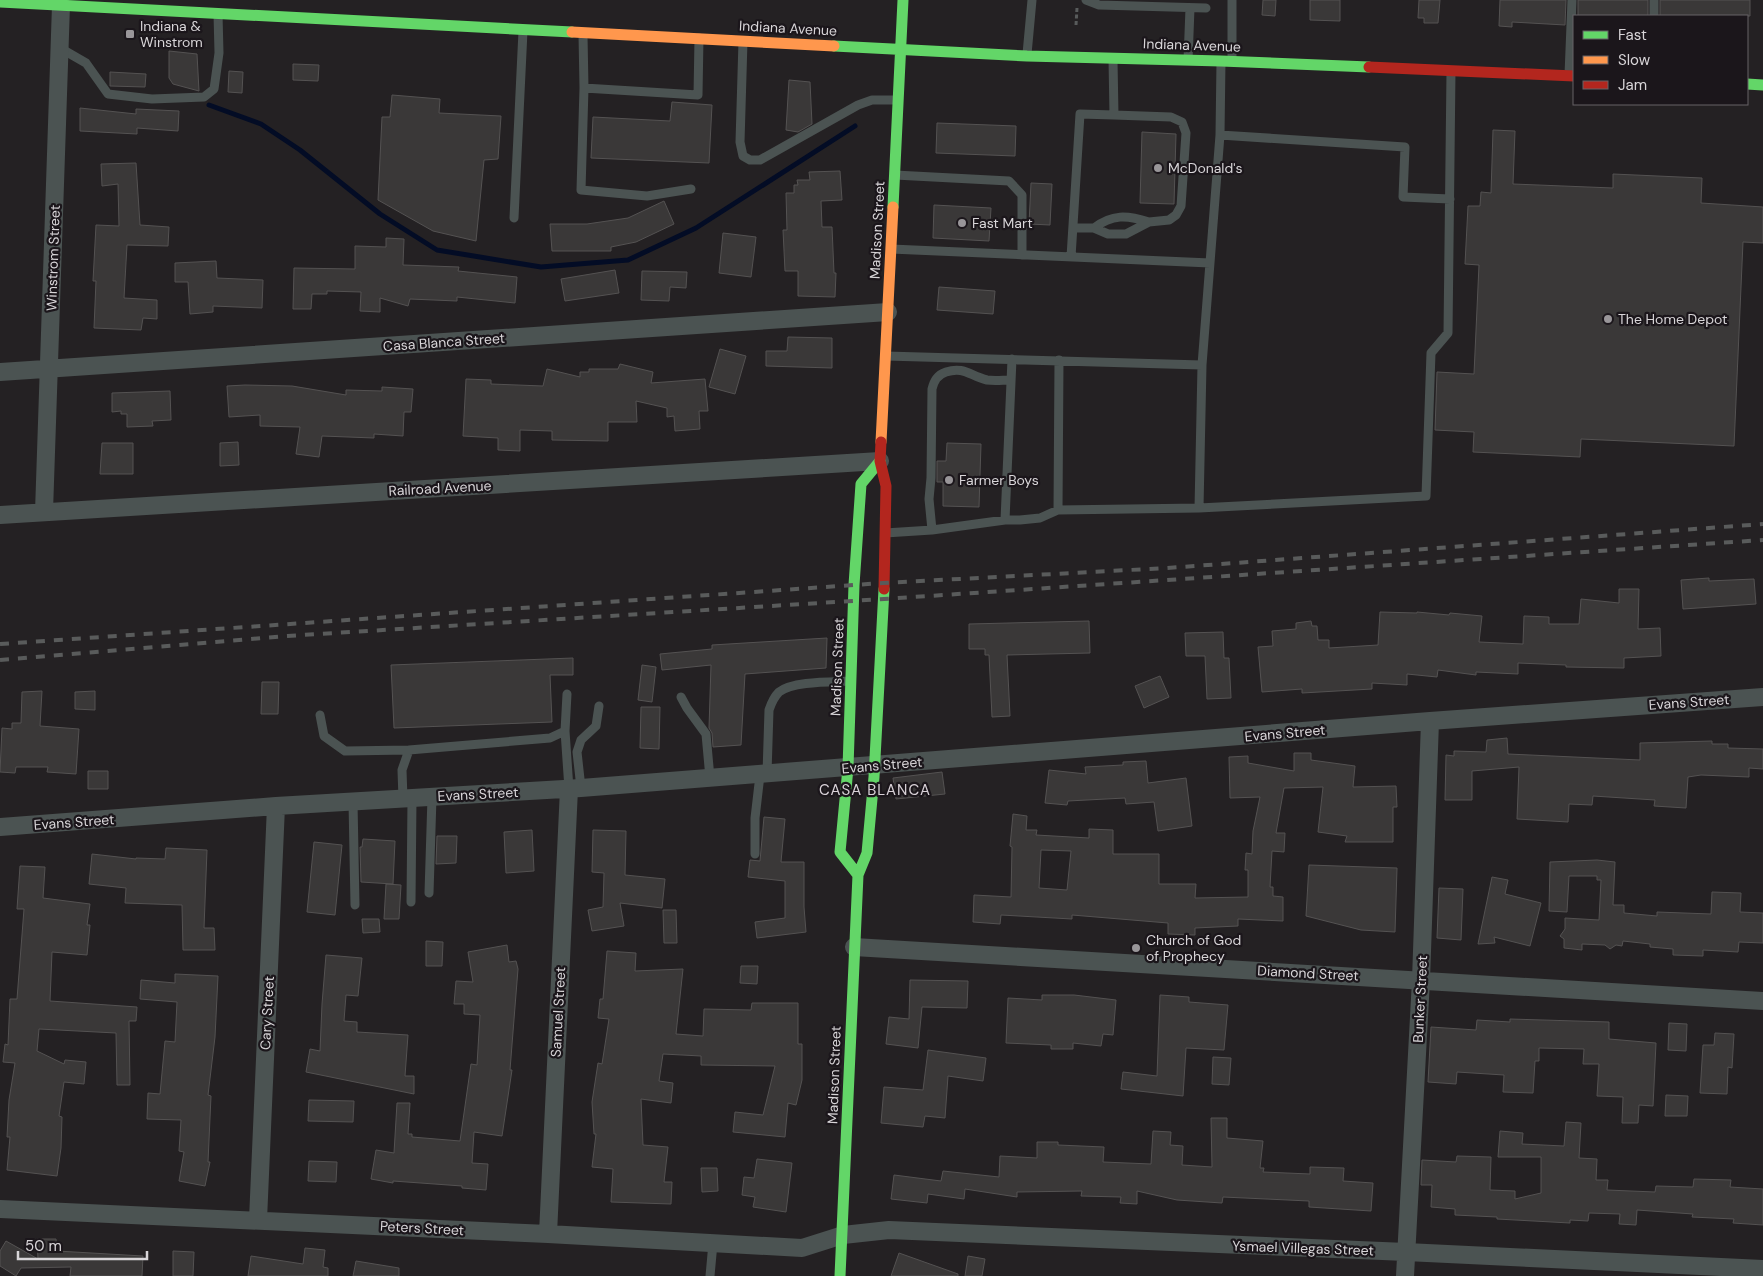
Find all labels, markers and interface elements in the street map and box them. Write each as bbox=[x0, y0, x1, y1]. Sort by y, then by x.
legend bbox=[1573, 15, 1748, 105]
street label: Indiana Avenue bbox=[739, 16, 837, 40]
place label: Indiana & Winstrom bbox=[140, 17, 203, 51]
text: Fast bbox=[1618, 25, 1647, 45]
marker: Indiana & Winstrom bbox=[124, 28, 136, 40]
street label: Indiana Avenue bbox=[1143, 34, 1241, 56]
text: Slow bbox=[1618, 50, 1651, 70]
text: Jam bbox=[1618, 75, 1647, 95]
place label: McDonald's bbox=[1168, 159, 1243, 177]
marker: McDonald's bbox=[1152, 162, 1164, 174]
street label: Madison Street bbox=[865, 180, 889, 280]
street label: Winstrom Street bbox=[42, 205, 64, 311]
place label: Fast Mart bbox=[972, 214, 1033, 232]
marker: Fast Mart bbox=[956, 217, 968, 229]
place label: The Home Depot bbox=[1618, 310, 1727, 328]
marker: The Home Depot bbox=[1602, 313, 1614, 325]
street label: Casa Blanca Street bbox=[382, 329, 506, 355]
place label: Farmer Boys bbox=[959, 471, 1039, 489]
marker: Farmer Boys bbox=[943, 474, 955, 486]
street label: Railroad Avenue bbox=[388, 476, 492, 500]
street label: Madison Street bbox=[826, 618, 848, 716]
street label: Evans Street bbox=[1648, 690, 1730, 714]
street label: Evans Street bbox=[1244, 721, 1326, 745]
street label: Evans Street bbox=[841, 753, 923, 777]
district label: CASA BLANCA bbox=[819, 780, 931, 800]
street label: Evans Street bbox=[437, 783, 519, 805]
street label: Evans Street bbox=[33, 810, 115, 834]
place label: Church of God of Prophecy bbox=[1146, 931, 1241, 965]
marker: Church of God of Prophecy bbox=[1130, 942, 1142, 954]
street label: Bunker Street bbox=[1409, 955, 1431, 1043]
street label: Diamond Street bbox=[1257, 961, 1359, 985]
street label: Samuel Street bbox=[547, 966, 569, 1058]
street label: Cary Street bbox=[256, 976, 278, 1050]
street label: Madison Street bbox=[823, 1026, 845, 1124]
street label: Peters Street bbox=[379, 1217, 465, 1239]
scale bar bbox=[18, 1228, 146, 1260]
text: 50 m bbox=[25, 1236, 62, 1256]
street label: Ysmael Villegas Street bbox=[1232, 1237, 1374, 1259]

